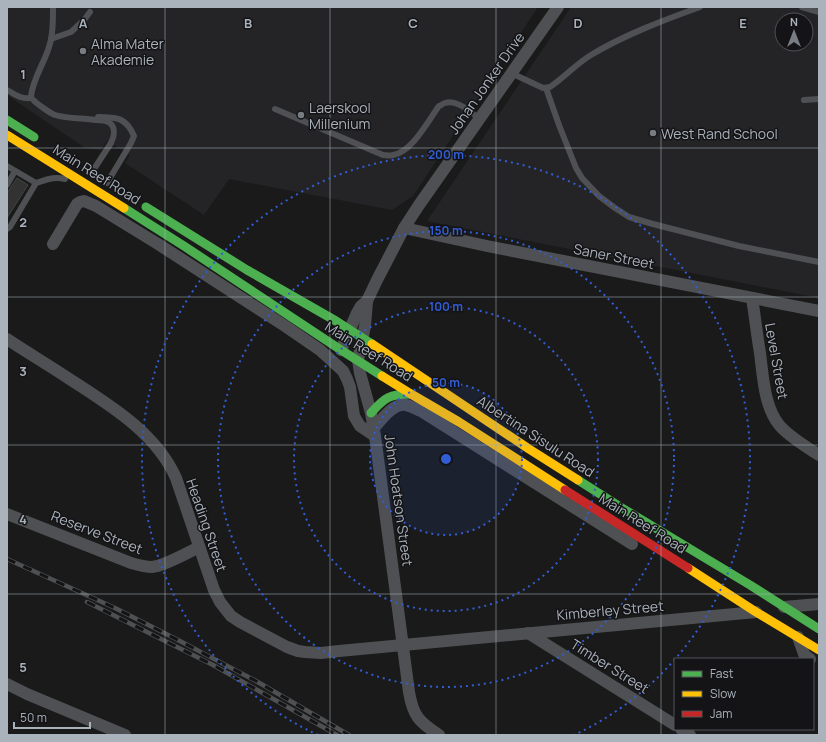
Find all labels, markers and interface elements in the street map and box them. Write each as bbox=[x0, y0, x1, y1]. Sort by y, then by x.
north arrow bbox=[774, 12, 814, 52]
text: A bbox=[79, 14, 88, 32]
text: B bbox=[244, 14, 252, 32]
text: C bbox=[408, 14, 418, 32]
text: D bbox=[573, 14, 583, 32]
text: E bbox=[739, 14, 747, 32]
text: N bbox=[790, 14, 798, 29]
street label: Johan Jonker Drive bbox=[444, 28, 528, 138]
place label: Alma Mater Akademie bbox=[91, 34, 164, 69]
marker: Alma Mater Akademie bbox=[78, 46, 88, 56]
text: 1 bbox=[20, 65, 26, 83]
place label: Laerskool Millenium bbox=[309, 98, 371, 133]
marker: Laerskool Millenium bbox=[296, 110, 306, 120]
place label: West Rand School bbox=[661, 124, 778, 143]
marker: West Rand School bbox=[648, 128, 658, 138]
street label: Main Reef Road bbox=[50, 139, 144, 209]
text: 200 m bbox=[428, 146, 464, 163]
text: 2 bbox=[19, 213, 27, 231]
text: 150 m bbox=[429, 222, 463, 239]
street label: Saner Street bbox=[572, 239, 656, 273]
text: 100 m bbox=[429, 298, 463, 315]
street label: Main Reef Road bbox=[322, 316, 416, 386]
street label: Level Street bbox=[761, 321, 793, 401]
text: 3 bbox=[19, 362, 27, 380]
text: 50 m bbox=[432, 374, 460, 391]
street label: Albertina Sisulu Road bbox=[474, 391, 598, 481]
street label: John Hoatson Street bbox=[380, 433, 418, 568]
centre of rings bbox=[439, 452, 453, 466]
street label: Heading Street bbox=[182, 476, 232, 575]
street label: Main Reef Road bbox=[596, 488, 690, 558]
street label: Reserve Street bbox=[49, 506, 146, 558]
text: 4 bbox=[19, 510, 27, 528]
street label: Kimberley Street bbox=[556, 596, 665, 624]
street label: Timber Street bbox=[567, 634, 653, 698]
text: 5 bbox=[19, 658, 27, 676]
legend bbox=[674, 658, 814, 730]
text: Fast bbox=[710, 665, 734, 682]
text: Slow bbox=[710, 685, 736, 702]
scale bar bbox=[14, 704, 90, 730]
text: Jam bbox=[710, 705, 732, 722]
text: 50 m bbox=[20, 709, 47, 726]

